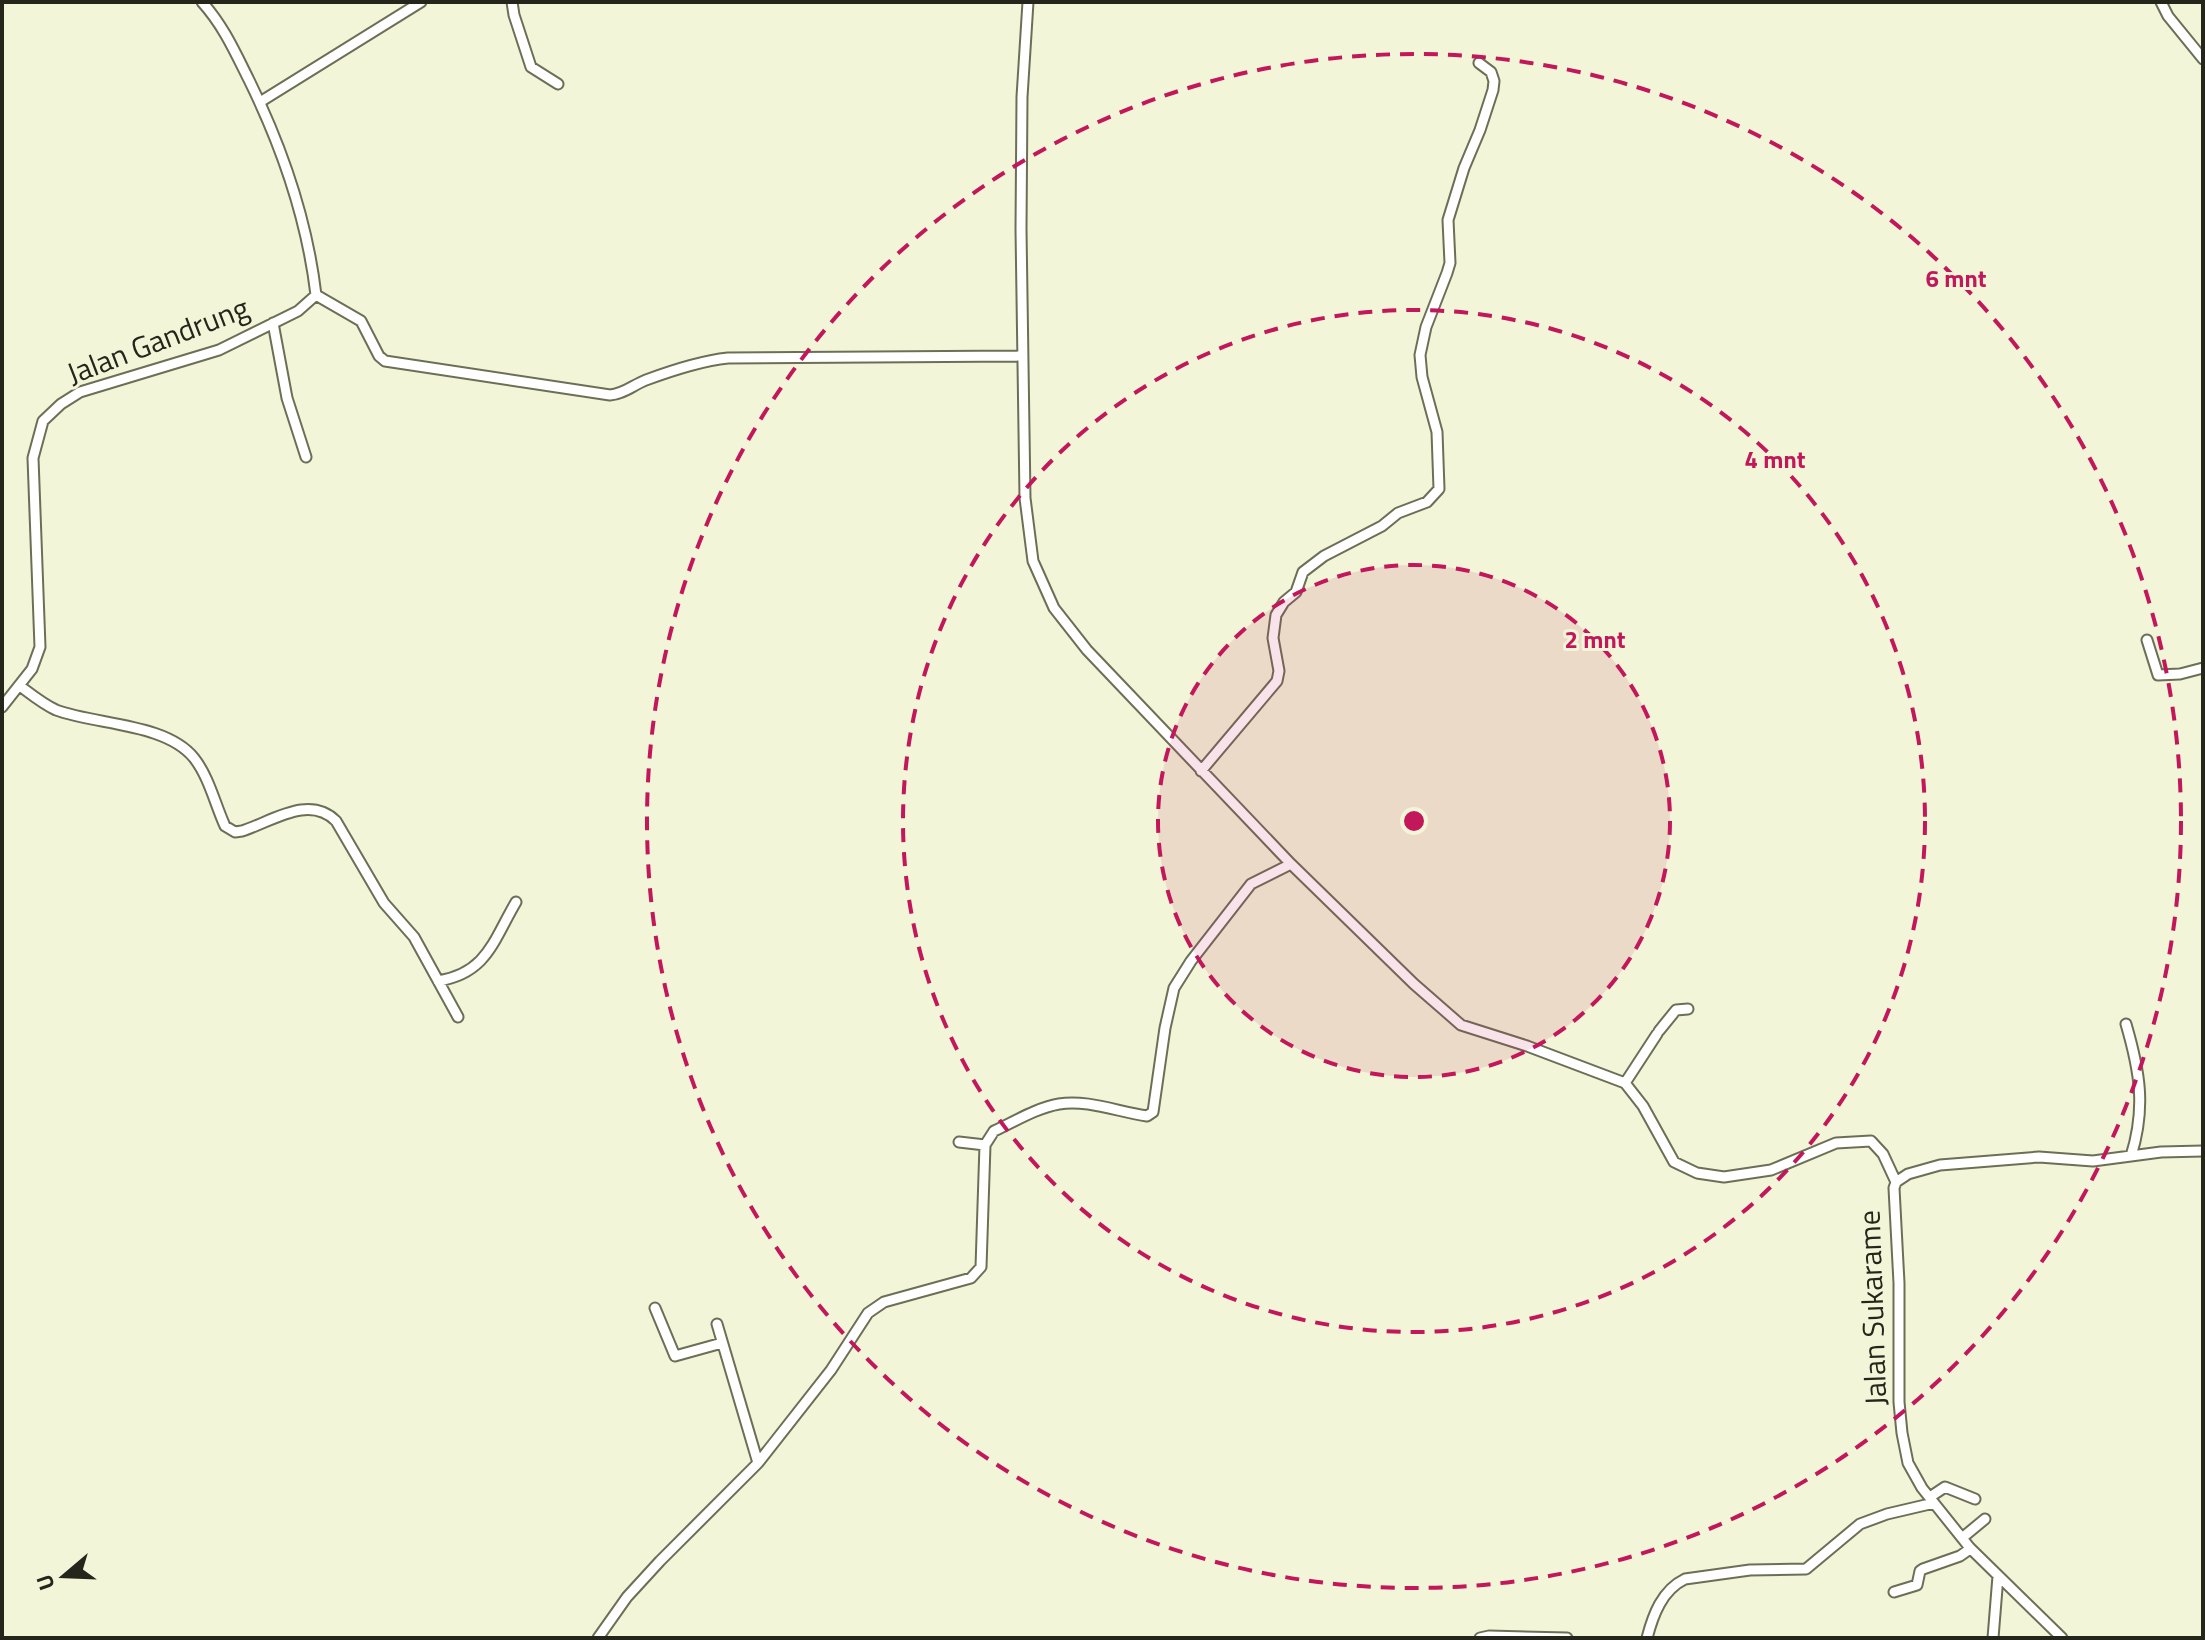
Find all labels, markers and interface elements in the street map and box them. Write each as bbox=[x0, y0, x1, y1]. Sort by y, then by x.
text: 6 mnt bbox=[1926, 260, 1987, 296]
street label: Jalan Gandrung bbox=[60, 284, 255, 396]
text: 4 mnt bbox=[1745, 441, 1806, 477]
text: 2 mnt bbox=[1565, 621, 1626, 657]
centre of rings bbox=[1400, 807, 1428, 835]
street label: Jalan Sukarame bbox=[1846, 1210, 1898, 1407]
north arrow bbox=[24, 1536, 104, 1616]
text: U bbox=[27, 1570, 64, 1595]

